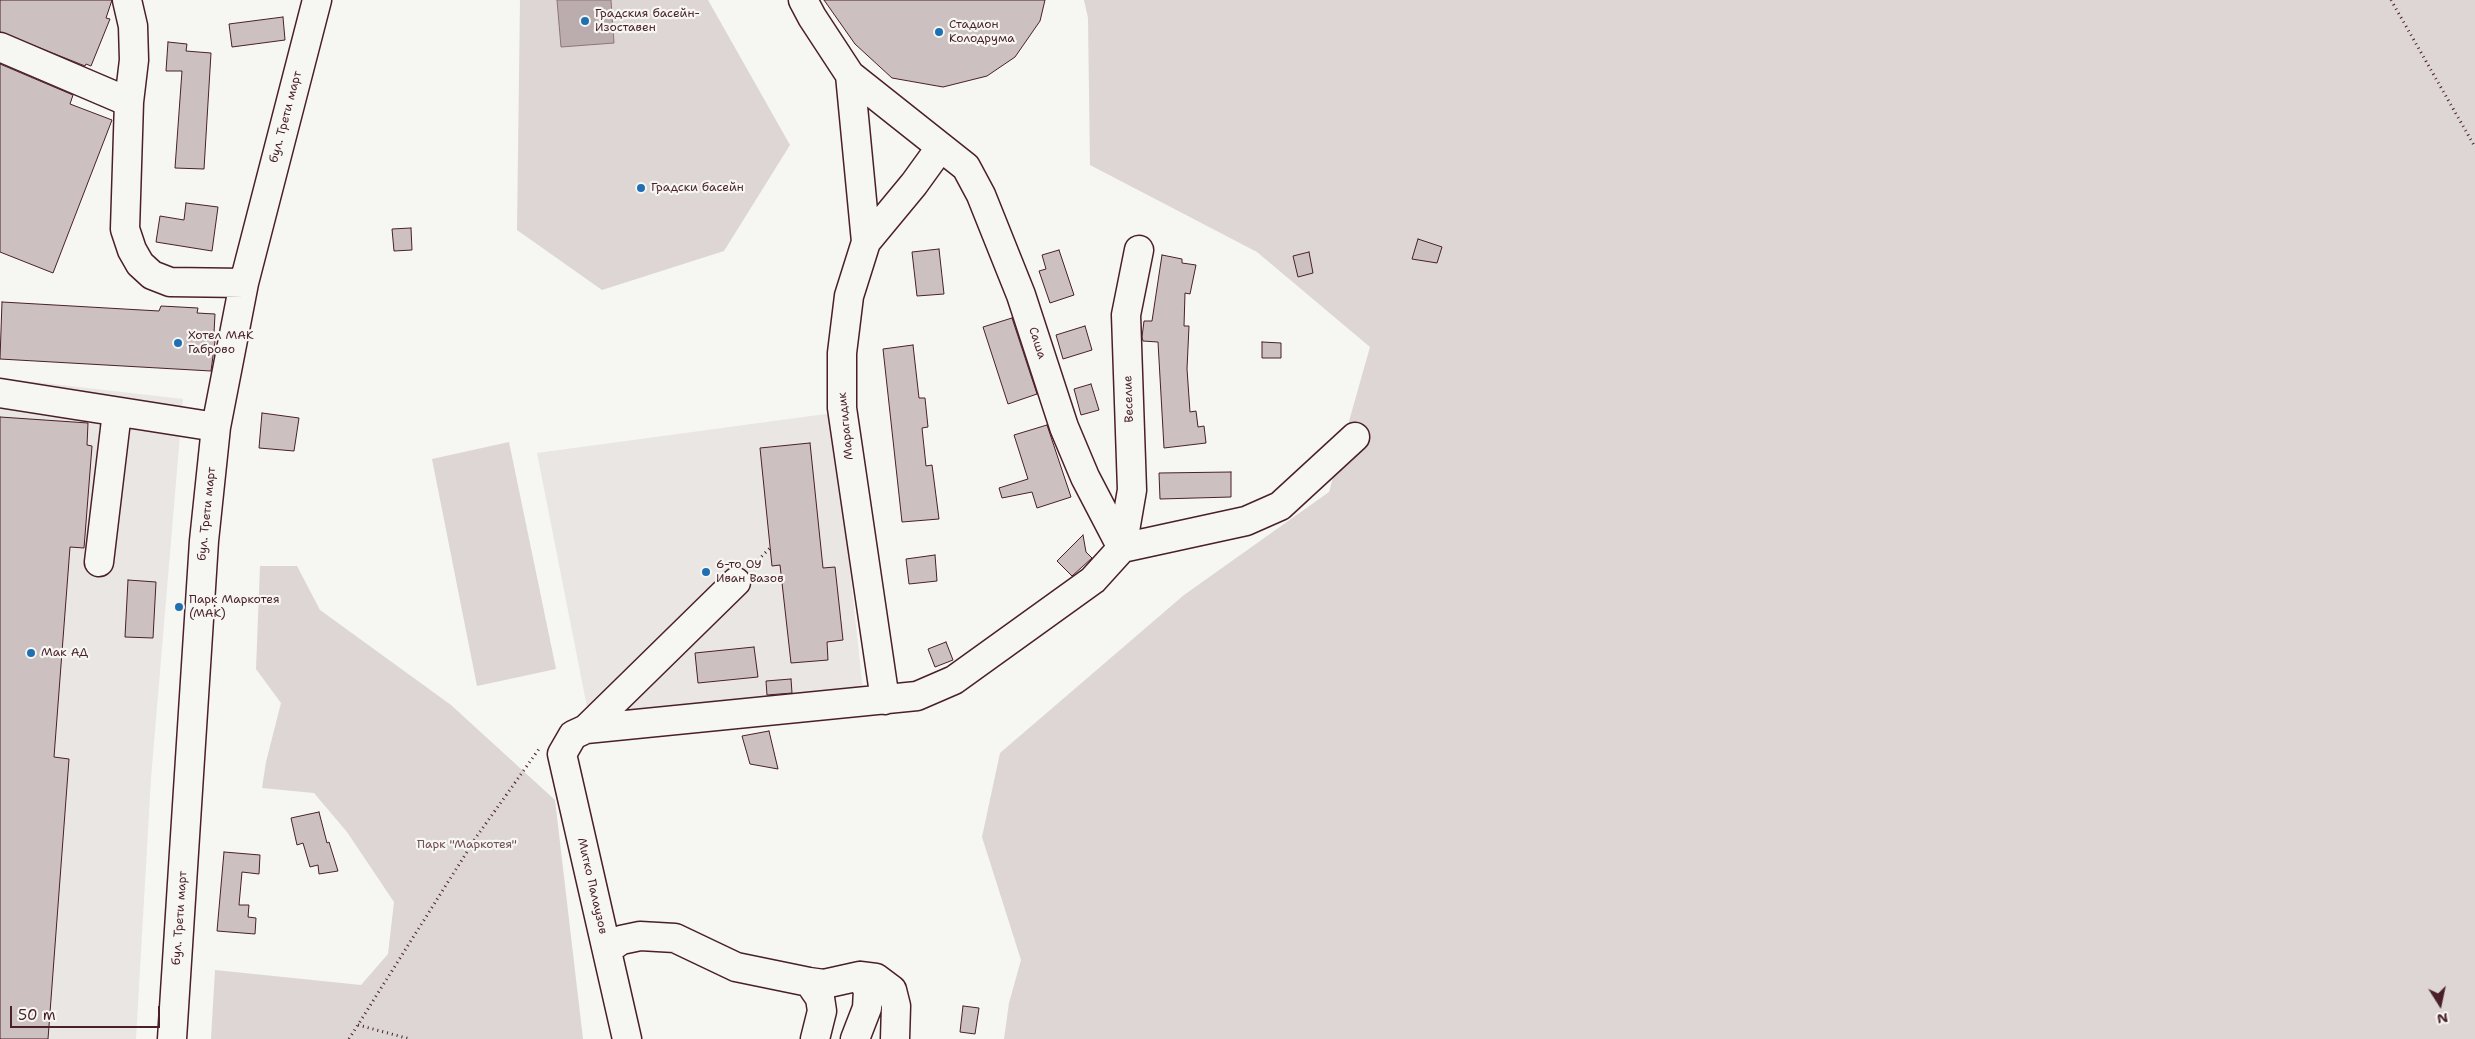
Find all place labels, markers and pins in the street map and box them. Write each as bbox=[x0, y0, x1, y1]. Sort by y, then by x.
place label: Градския басейн- Изоставен bbox=[595, 7, 700, 35]
marker: Градския басейн- Изоставен bbox=[579, 15, 591, 27]
place label: Стадион Колодрума bbox=[949, 18, 1015, 46]
marker: Стадион Колодрума bbox=[933, 26, 945, 38]
place label: Градски басейн bbox=[651, 181, 744, 195]
marker: Градски басейн bbox=[635, 182, 647, 194]
place label: Хотел МАК Габрово bbox=[188, 329, 254, 357]
marker: Хотел МАК Габрово bbox=[172, 337, 184, 349]
place label: 6-то ОУ Иван Вазов bbox=[716, 558, 783, 586]
marker: 6-то ОУ Иван Вазов bbox=[700, 566, 712, 578]
place label: Парк Маркотея (МАК) bbox=[189, 593, 279, 621]
marker: Парк Маркотея (МАК) bbox=[173, 601, 185, 613]
place label: Мак АД bbox=[41, 646, 88, 660]
marker: Мак АД bbox=[25, 647, 37, 659]

